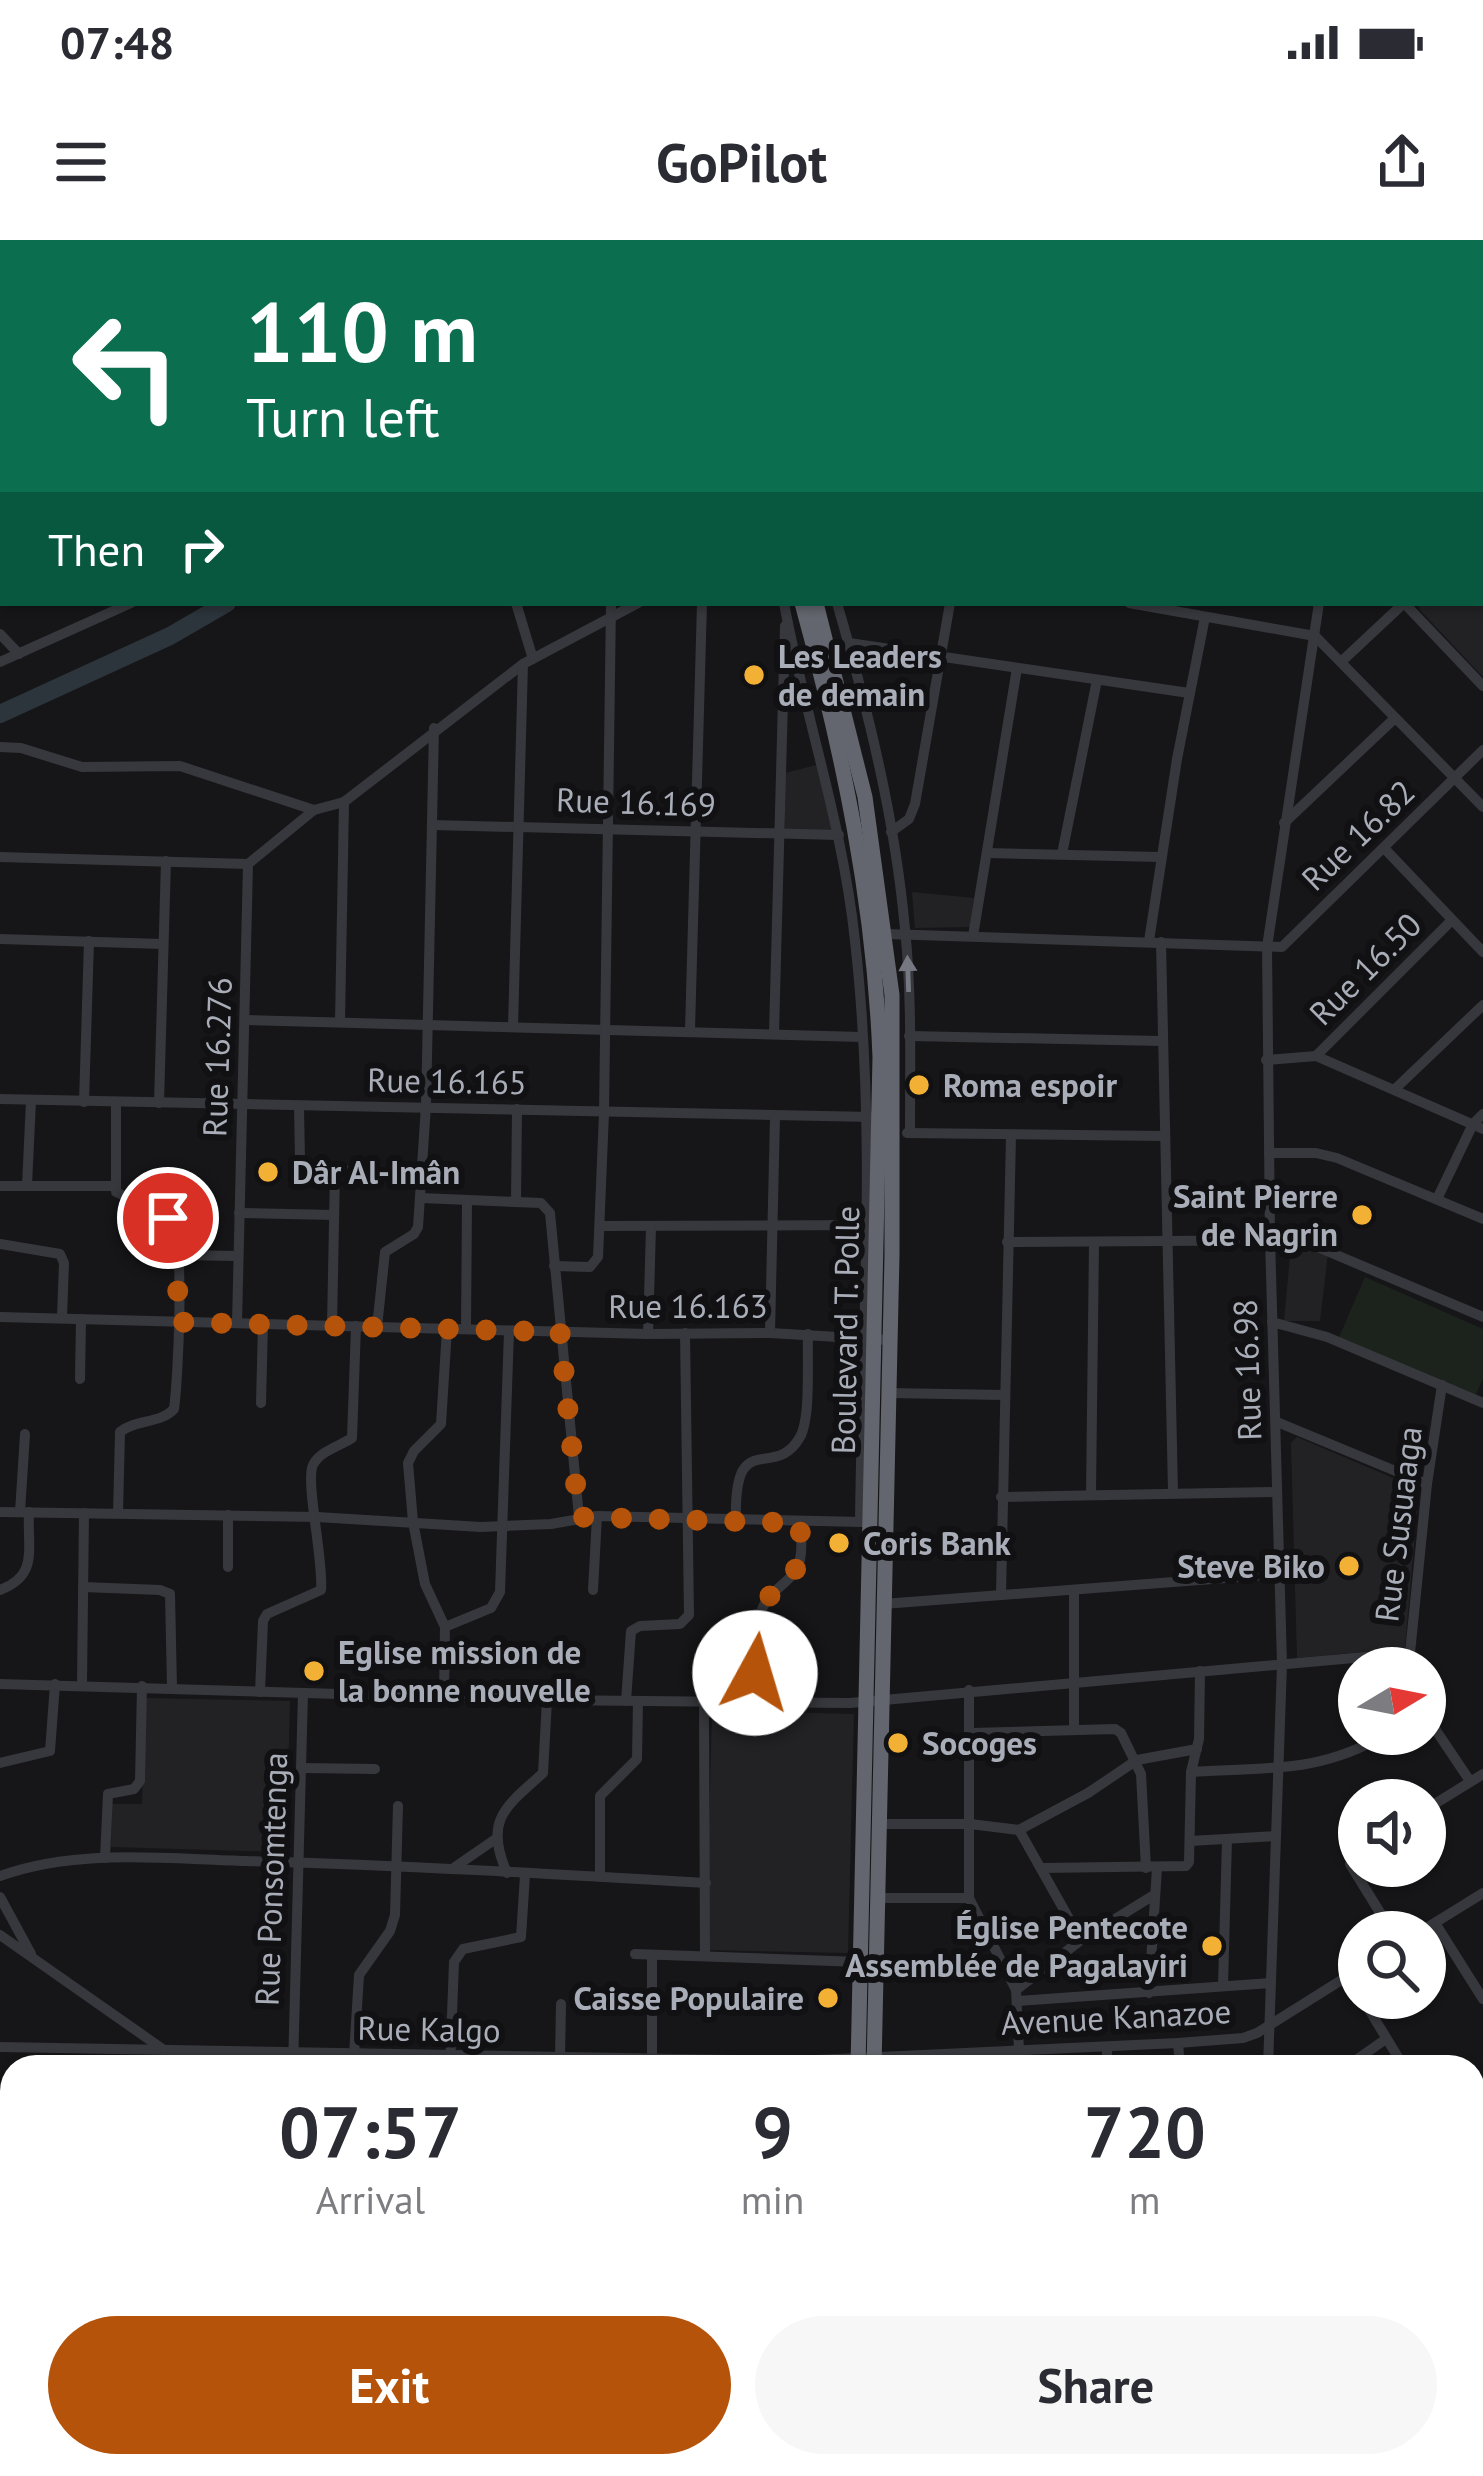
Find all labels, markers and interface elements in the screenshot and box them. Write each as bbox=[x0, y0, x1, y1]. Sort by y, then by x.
text: 07:48 bbox=[60, 13, 174, 71]
text: GoPilot bbox=[656, 127, 827, 197]
icon: menu bbox=[48, 129, 114, 195]
icon: share bbox=[1369, 129, 1435, 195]
text: 110 m bbox=[246, 276, 478, 385]
icon: left bbox=[48, 288, 204, 444]
text: Turn left bbox=[246, 382, 440, 452]
icon: right bbox=[169, 516, 235, 582]
text: Then bbox=[48, 520, 145, 578]
place label: Les Leaders de demain bbox=[778, 634, 942, 715]
marker: Les Leaders de demain bbox=[741, 662, 767, 688]
street label: Rue 16.82 bbox=[1292, 770, 1424, 899]
street label: Rue 16.169 bbox=[555, 777, 717, 826]
street label: Rue 16.50 bbox=[1299, 903, 1430, 1034]
one-way arrow bbox=[898, 954, 917, 992]
street label: Rue 16.276 bbox=[192, 976, 241, 1138]
street label: Rue 16.165 bbox=[367, 1058, 527, 1103]
place label: Roma espoir bbox=[943, 1063, 1117, 1106]
marker: Roma espoir bbox=[906, 1072, 932, 1098]
place label: Dâr Al-Imân bbox=[292, 1150, 460, 1193]
marker: Dâr Al-Imân bbox=[255, 1159, 281, 1185]
pin bbox=[117, 1167, 219, 1269]
place label: Saint Pierre de Nagrin bbox=[1173, 1174, 1338, 1255]
icon: arrive bbox=[135, 1185, 201, 1251]
marker: Saint Pierre de Nagrin bbox=[1349, 1202, 1375, 1228]
street label: Boulevard T. Polle bbox=[821, 1205, 868, 1455]
street label: Rue 16.163 bbox=[608, 1284, 768, 1327]
street label: Rue 16.98 bbox=[1223, 1298, 1270, 1442]
street label: Rue Susuaaga bbox=[1364, 1424, 1431, 1624]
place label: Coris Bank bbox=[863, 1521, 1012, 1564]
marker: Coris Bank bbox=[826, 1530, 852, 1556]
place label: Steve Biko bbox=[1177, 1544, 1325, 1587]
marker: Steve Biko bbox=[1336, 1553, 1362, 1579]
position arrow bbox=[692, 1610, 818, 1736]
place label: Eglise mission de la bonne nouvelle bbox=[338, 1630, 591, 1711]
north arrow bbox=[1338, 1647, 1446, 1755]
map controls bbox=[1338, 1647, 1446, 2019]
marker: Eglise mission de la bonne nouvelle bbox=[301, 1658, 327, 1684]
place label: Socoges bbox=[922, 1721, 1037, 1764]
marker: Socoges bbox=[885, 1730, 911, 1756]
street label: Rue Ponsomtenga bbox=[245, 1751, 296, 2007]
button: sound bbox=[1338, 1779, 1446, 1887]
place label: Église Pentecote Assemblée de Pagalayiri bbox=[845, 1905, 1188, 1986]
button: search bbox=[1338, 1911, 1446, 2019]
marker: Église Pentecote Assemblée de Pagalayiri bbox=[1199, 1933, 1225, 1959]
place label: Caisse Populaire bbox=[573, 1976, 804, 2019]
marker: Caisse Populaire bbox=[815, 1985, 841, 2011]
street label: Avenue Kanazoe bbox=[1000, 1989, 1232, 2044]
street label: Rue Kalgo bbox=[357, 2006, 501, 2051]
text: 07:57 bbox=[279, 2085, 462, 2178]
text: 9 bbox=[752, 2085, 793, 2178]
text: 720 bbox=[1083, 2085, 1206, 2178]
text: Arrival bbox=[316, 2174, 425, 2225]
text: min bbox=[741, 2174, 804, 2225]
text: m bbox=[1129, 2174, 1160, 2225]
button: Exit bbox=[48, 2316, 731, 2454]
button: Share bbox=[755, 2316, 1437, 2454]

